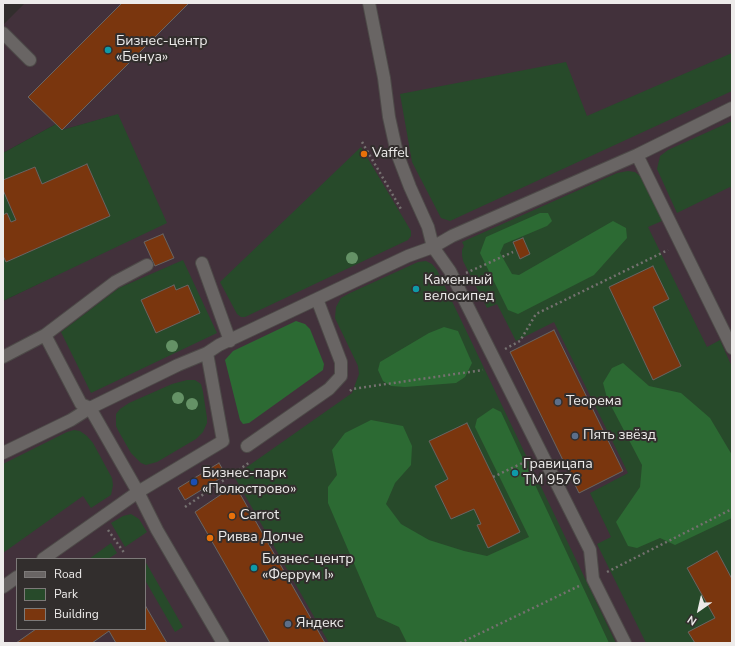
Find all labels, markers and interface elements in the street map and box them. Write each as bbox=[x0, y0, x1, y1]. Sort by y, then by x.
place label: Бизнес-центр «Бенуа» bbox=[116, 34, 207, 66]
marker: Бизнес-центр «Бенуа» bbox=[103, 45, 113, 55]
place label: Vaffel bbox=[372, 146, 409, 162]
marker: Vaffel bbox=[359, 149, 369, 159]
place label: Каменный велосипед bbox=[424, 273, 494, 306]
marker: Каменный велосипед bbox=[411, 284, 421, 294]
place label: Теорема bbox=[566, 394, 622, 410]
marker: Теорема bbox=[553, 397, 563, 407]
place label: Пять звёзд bbox=[583, 428, 656, 444]
marker: Пять звёзд bbox=[570, 431, 580, 441]
place label: Гравицапа ТМ 9576 bbox=[523, 457, 593, 490]
place label: Бизнес-парк «Полюстрово» bbox=[202, 466, 296, 498]
marker: Гравицапа ТМ 9576 bbox=[510, 468, 520, 478]
marker: Бизнес-парк «Полюстрово» bbox=[189, 477, 199, 487]
place label: Carrot bbox=[240, 508, 279, 524]
marker: Carrot bbox=[227, 511, 237, 521]
place label: Ривва Долче bbox=[218, 530, 303, 546]
marker: Ривва Долче bbox=[205, 533, 215, 543]
place label: Бизнес-центр «Феррум I» bbox=[262, 552, 353, 584]
legend bbox=[16, 558, 146, 630]
marker: Бизнес-центр «Феррум I» bbox=[249, 563, 259, 573]
text: Road bbox=[54, 566, 82, 582]
text: Park bbox=[54, 586, 78, 602]
north arrow bbox=[679, 590, 719, 630]
text: Building bbox=[54, 606, 99, 622]
text: N bbox=[684, 612, 700, 629]
place label: Яндекс bbox=[296, 616, 343, 632]
marker: Яндекс bbox=[283, 619, 293, 629]

